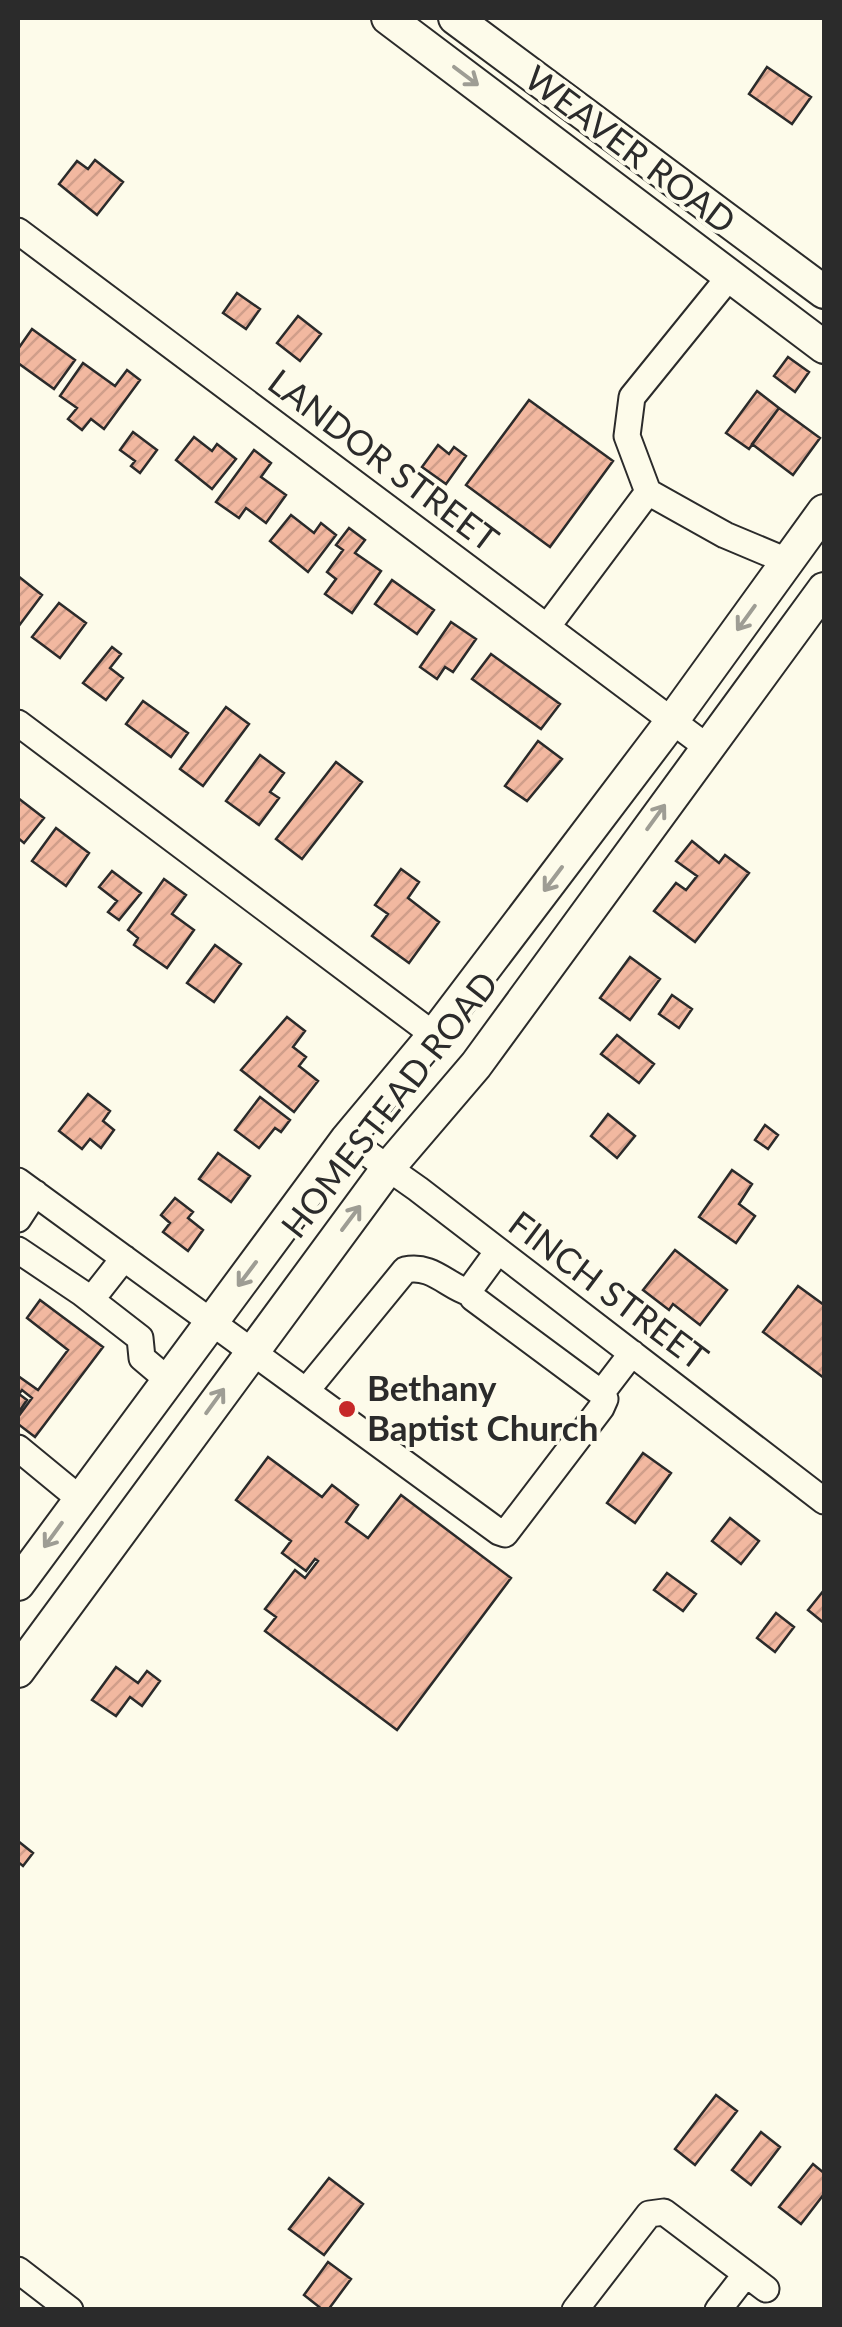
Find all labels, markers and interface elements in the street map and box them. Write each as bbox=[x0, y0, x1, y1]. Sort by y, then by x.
street label: WEAVER ROAD bbox=[518, 56, 745, 241]
one-way arrow bbox=[452, 66, 479, 87]
street label: LANDOR STREET bbox=[261, 359, 508, 560]
one-way arrow bbox=[736, 603, 757, 631]
one-way arrow bbox=[645, 804, 666, 831]
one-way arrow bbox=[542, 865, 563, 892]
street label: HOMESTEAD ROAD bbox=[272, 962, 505, 1245]
street label: FINCH STREET bbox=[502, 1201, 717, 1378]
one-way arrow bbox=[340, 1205, 361, 1232]
one-way arrow bbox=[236, 1260, 257, 1287]
place label: Bethany Baptist Church bbox=[367, 1366, 598, 1448]
one-way arrow bbox=[204, 1388, 225, 1415]
marker: Bethany Baptist Church bbox=[336, 1398, 358, 1420]
one-way arrow bbox=[43, 1521, 64, 1548]

